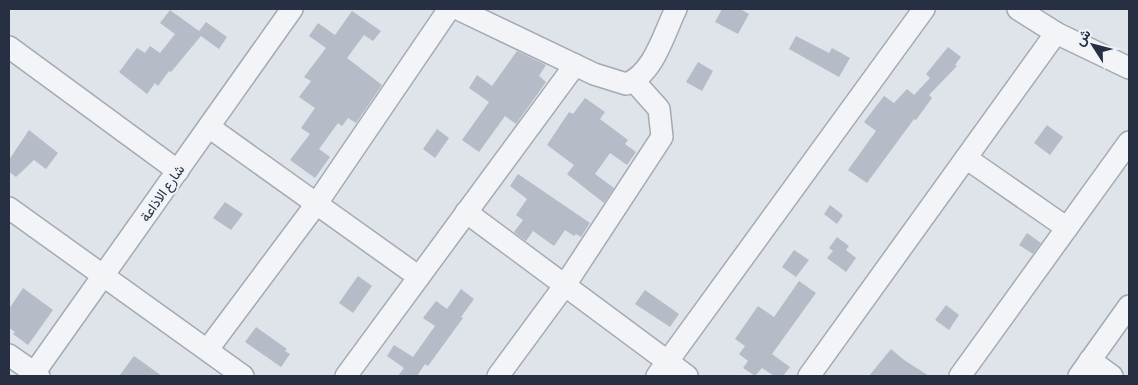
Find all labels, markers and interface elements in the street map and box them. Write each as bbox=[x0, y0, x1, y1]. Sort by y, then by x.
north arrow bbox=[1068, 20, 1118, 70]
text: ش bbox=[1071, 26, 1095, 49]
street label: شارع الاذاعة bbox=[137, 161, 190, 226]

